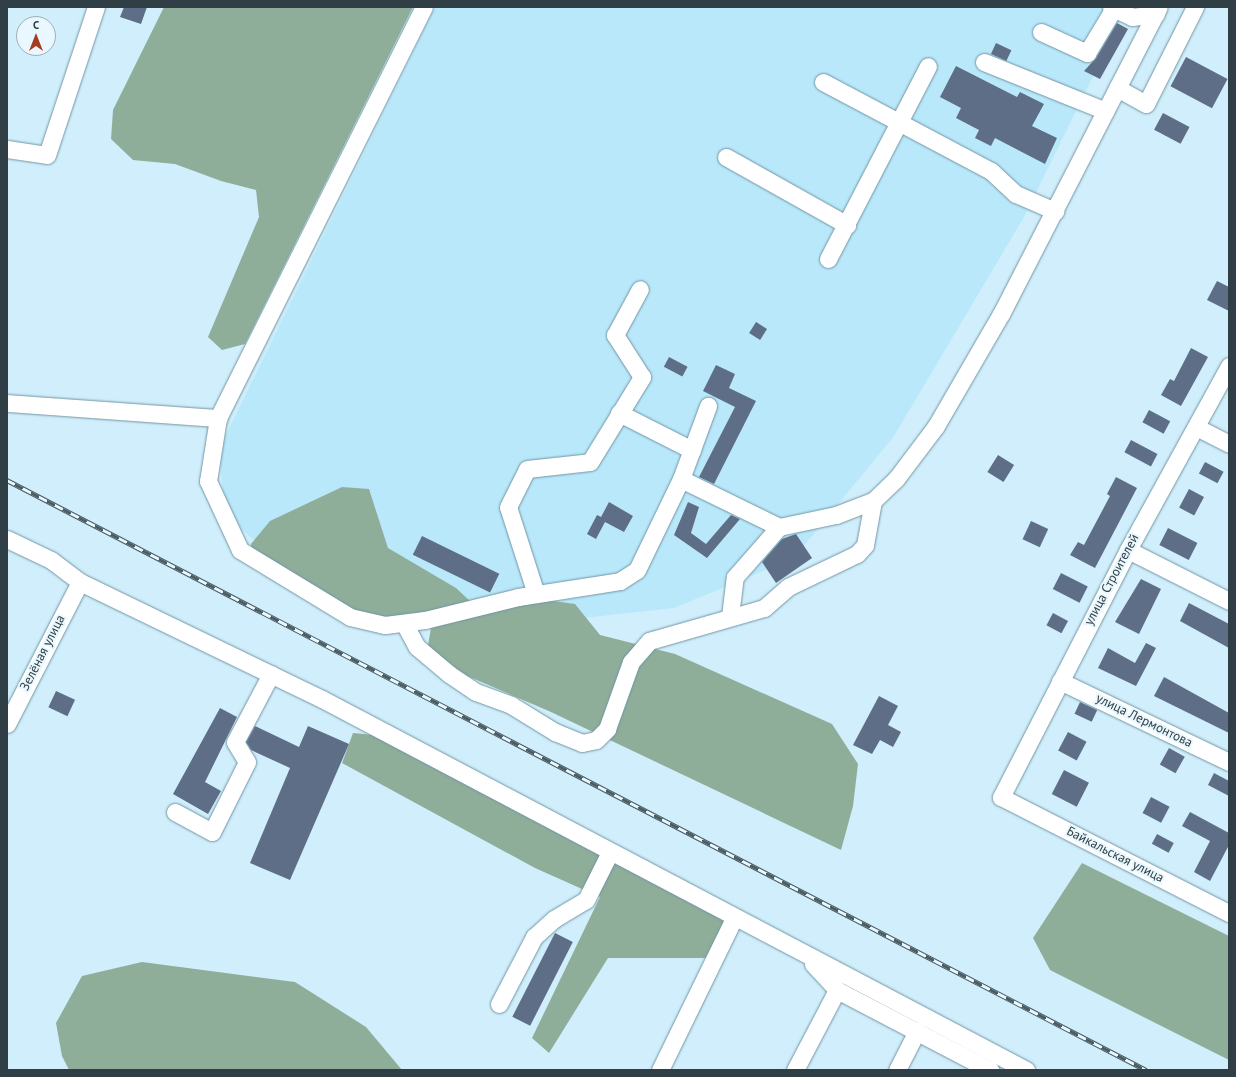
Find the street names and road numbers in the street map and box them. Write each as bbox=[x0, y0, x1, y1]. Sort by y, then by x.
street label: улица Строителей bbox=[1081, 532, 1143, 628]
street label: Зелёная улица bbox=[17, 613, 69, 693]
street label: улица Лермонтова bbox=[1093, 691, 1195, 751]
street label: Байкальская улица bbox=[1064, 824, 1166, 886]

